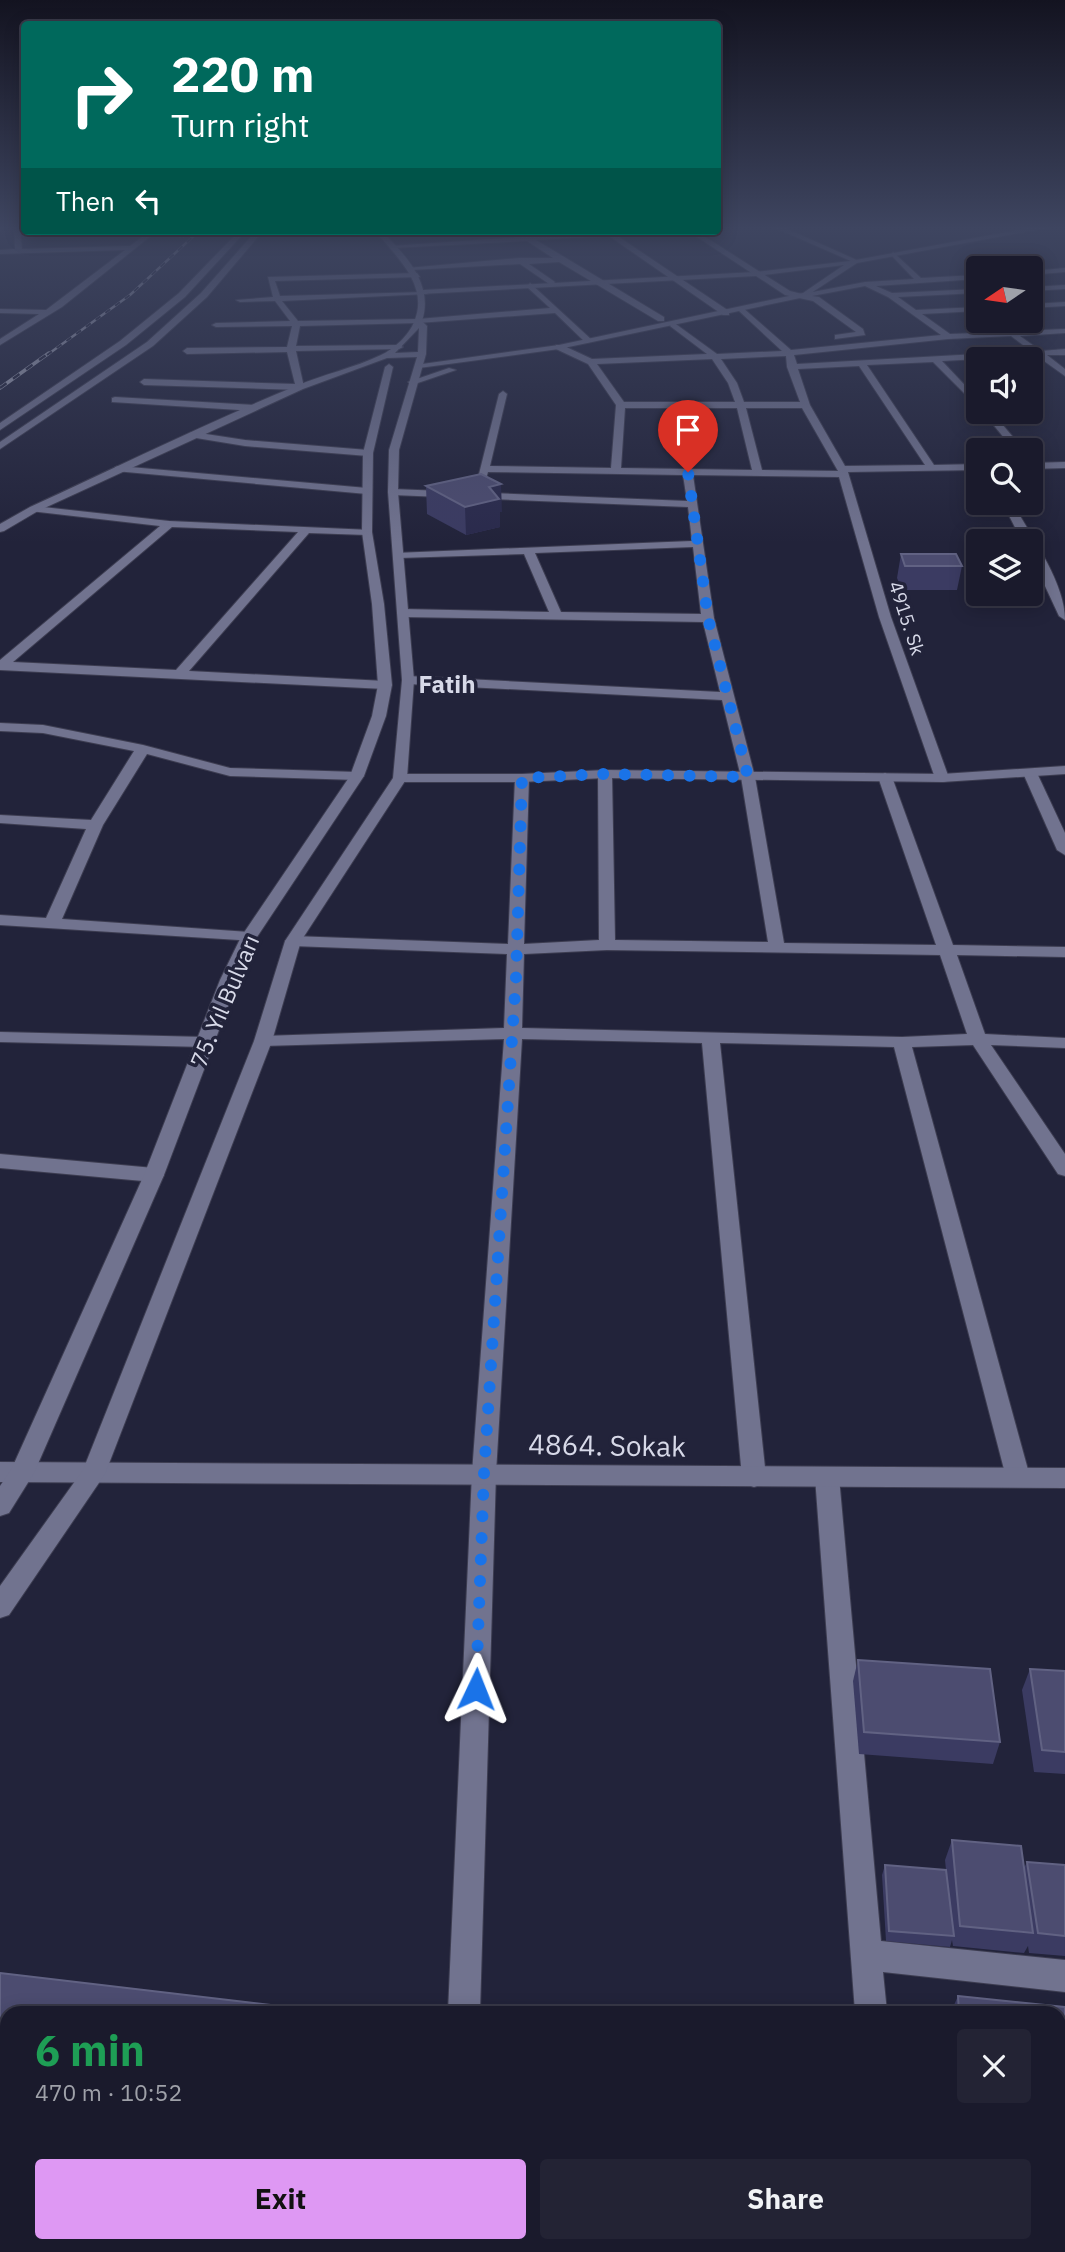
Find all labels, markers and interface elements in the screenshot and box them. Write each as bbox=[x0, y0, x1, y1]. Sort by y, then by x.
text: 220 m bbox=[171, 42, 315, 105]
icon: right bbox=[56, 49, 147, 140]
text: Turn right bbox=[171, 104, 309, 146]
icon: left bbox=[129, 182, 167, 220]
text: Then bbox=[56, 184, 115, 218]
north arrow bbox=[966, 256, 1043, 332]
map controls bbox=[966, 256, 1043, 606]
button: sound bbox=[966, 347, 1043, 424]
pin bbox=[658, 400, 718, 472]
icon: arrive bbox=[669, 411, 707, 449]
button: search bbox=[966, 438, 1043, 515]
button: layers bbox=[966, 529, 1043, 606]
street label: 4915. Sk bbox=[884, 578, 930, 658]
district label: Fatih bbox=[419, 668, 475, 700]
street label: 75. Yıl Bulvarı bbox=[183, 930, 265, 1072]
street label: 4864. Sokak bbox=[528, 1425, 686, 1465]
position arrow bbox=[439, 1652, 513, 1726]
text: 6 min bbox=[35, 2023, 145, 2078]
button: close bbox=[957, 2029, 1031, 2103]
text: 470 m · 10:52 bbox=[35, 2077, 182, 2107]
button: Exit bbox=[35, 2159, 526, 2239]
button: Share bbox=[540, 2159, 1031, 2239]

